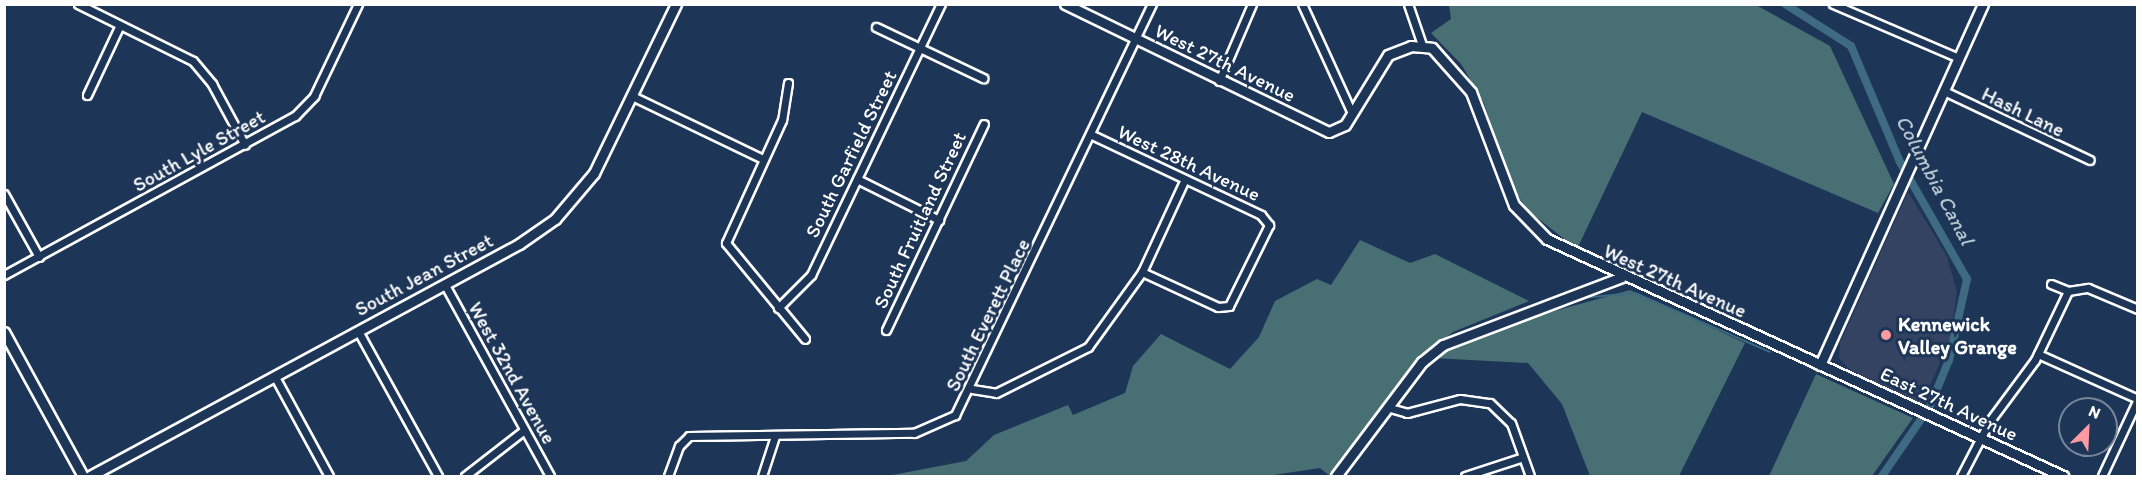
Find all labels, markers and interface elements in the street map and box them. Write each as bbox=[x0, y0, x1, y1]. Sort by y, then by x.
street label: West 27th Avenue bbox=[1151, 19, 1299, 107]
street label: South Garfield Street bbox=[800, 67, 902, 241]
street label: Hash Lane bbox=[1978, 82, 2068, 142]
street label: South Lyle Street bbox=[129, 105, 269, 197]
water label: Columbia Canal bbox=[1890, 111, 1980, 249]
street label: West 28th Avenue bbox=[1115, 120, 1263, 206]
street label: South Fruitland Street bbox=[869, 128, 971, 312]
street label: South Jean Street bbox=[351, 229, 497, 321]
street label: South Everett Place bbox=[941, 235, 1035, 395]
street label: West 27th Avenue bbox=[1601, 239, 1749, 323]
street label: West 32nd Avenue bbox=[463, 298, 561, 448]
place label: Kennewick Valley Grange bbox=[1898, 312, 2017, 359]
marker: Kennewick Valley Grange bbox=[1879, 328, 1893, 342]
street label: East 27th Avenue bbox=[1877, 362, 2021, 446]
north arrow bbox=[2058, 397, 2118, 457]
text: N bbox=[2086, 401, 2104, 423]

